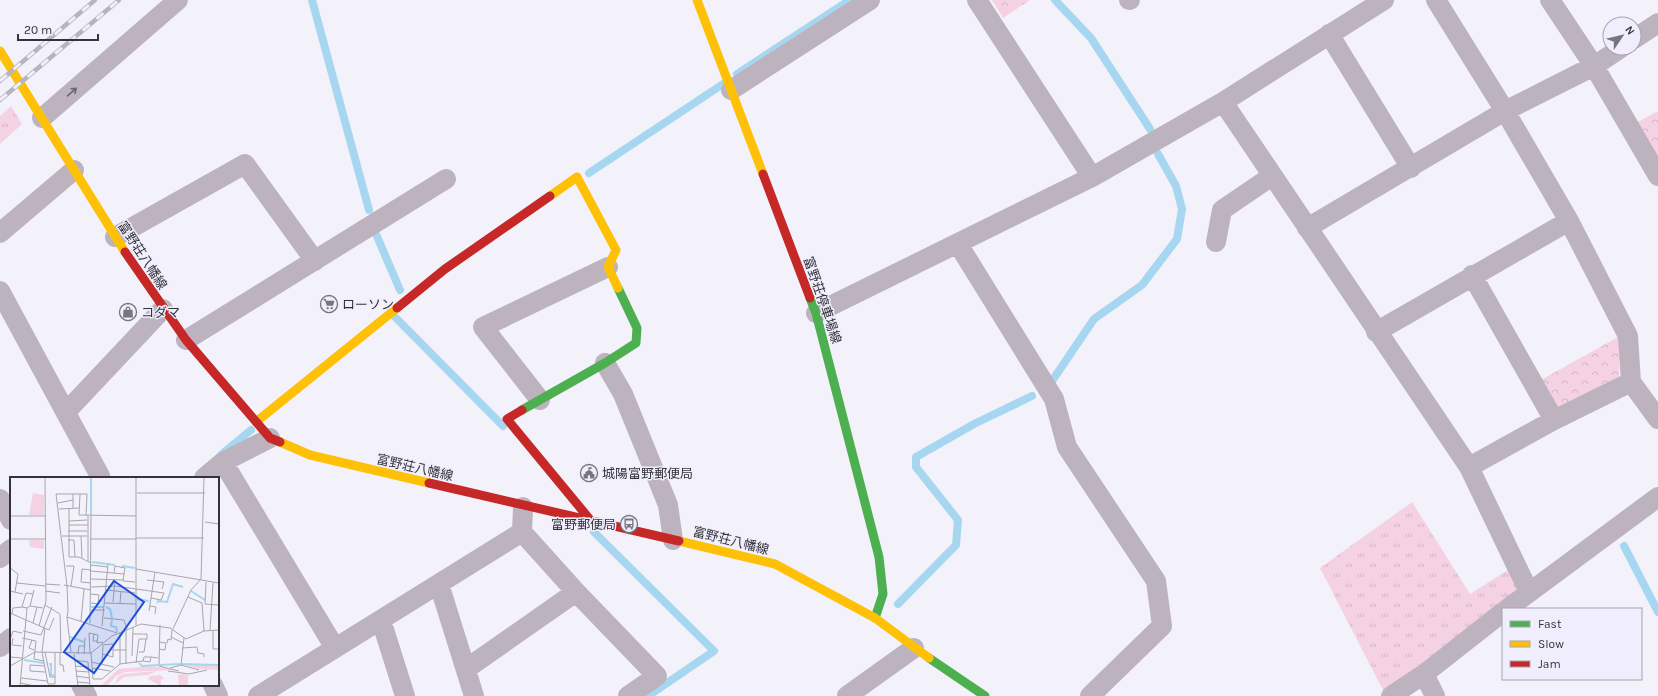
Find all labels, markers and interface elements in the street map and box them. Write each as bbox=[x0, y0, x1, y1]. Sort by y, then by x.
scale bar bbox=[18, 16, 98, 42]
north arrow bbox=[1602, 16, 1642, 56]
text: 20 m bbox=[24, 23, 52, 37]
text: N bbox=[1622, 24, 1637, 38]
one-way arrow bbox=[67, 88, 77, 97]
street label: 富野荘八幡線 bbox=[115, 218, 170, 292]
street label: 富野荘停車場線 bbox=[801, 255, 844, 346]
supermarket icon: ローソン bbox=[319, 294, 339, 314]
place label: ローソン bbox=[342, 297, 394, 312]
shop icon: コダマ bbox=[118, 302, 138, 322]
place label: コダマ bbox=[141, 305, 180, 320]
street label: 富野荘八幡線 bbox=[375, 451, 455, 484]
public building icon: 城陽富野郵便局 bbox=[579, 463, 599, 483]
place label: 城陽富野郵便局 bbox=[602, 466, 693, 481]
inset map bbox=[10, 477, 219, 686]
bus stop icon: 富野郵便局 bbox=[619, 514, 639, 534]
place label: 富野郵便局 bbox=[551, 517, 616, 532]
street label: 富野荘八幡線 bbox=[691, 524, 771, 557]
legend bbox=[1502, 608, 1642, 680]
text: Fast bbox=[1538, 617, 1562, 631]
text: Slow bbox=[1538, 637, 1564, 651]
text: Jam bbox=[1538, 657, 1561, 671]

